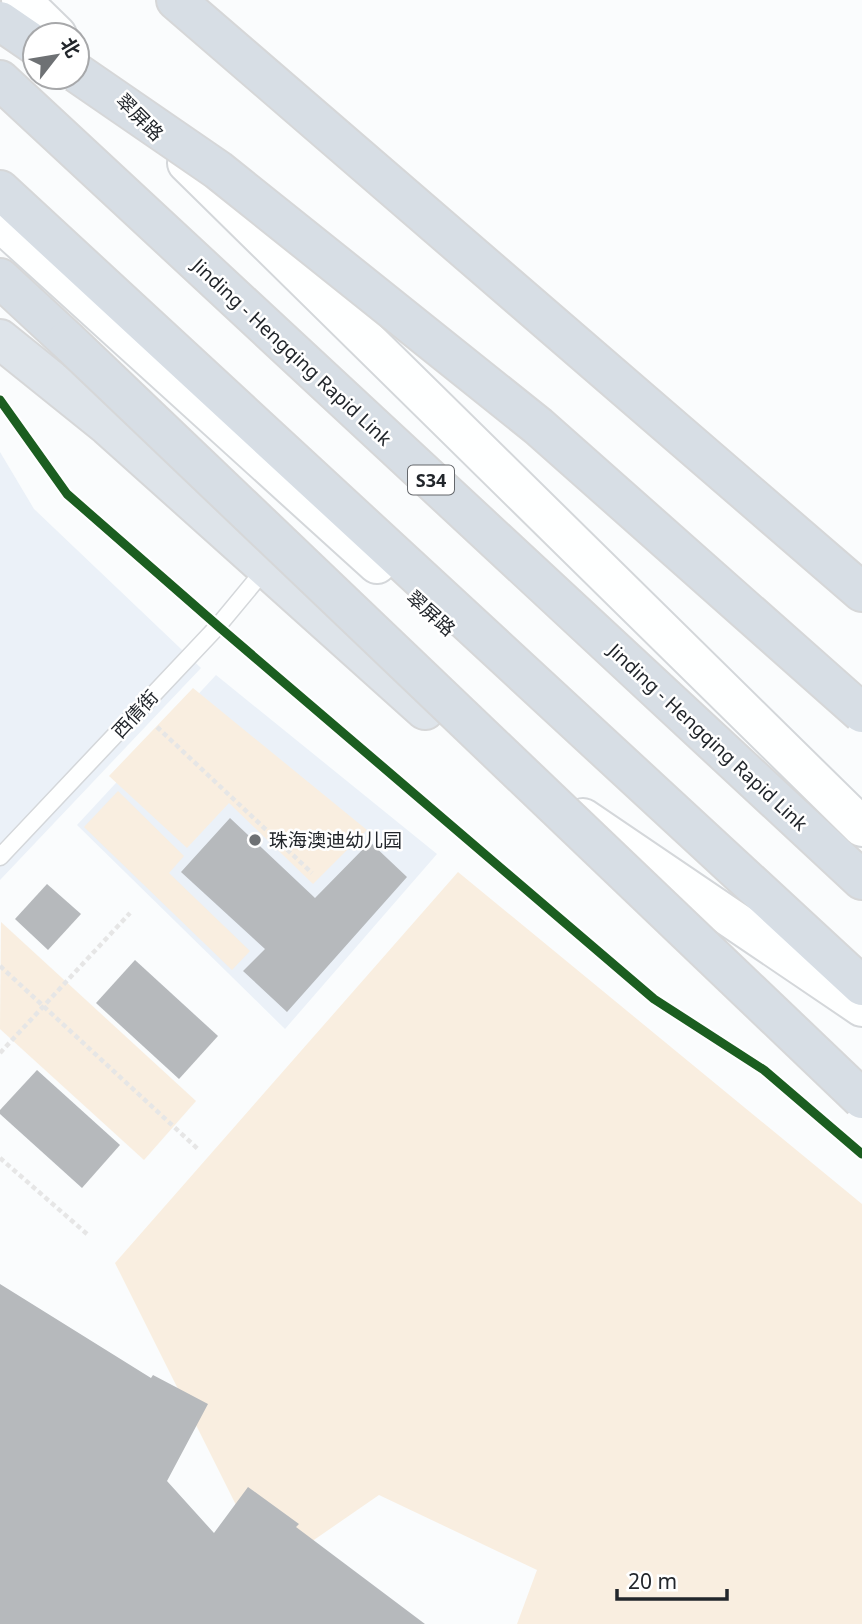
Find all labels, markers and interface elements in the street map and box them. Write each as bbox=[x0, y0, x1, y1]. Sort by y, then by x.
north arrow bbox=[21, 21, 91, 91]
text: 北 bbox=[55, 32, 87, 62]
street label: 翠屏路 bbox=[111, 88, 169, 146]
street label: Jinding - Hengqing Rapid Link bbox=[185, 251, 397, 451]
road number: S34 bbox=[408, 466, 454, 494]
street label: 翠屏路 bbox=[401, 584, 461, 642]
street label: Jinding - Hengqing Rapid Link bbox=[601, 636, 813, 836]
street label: 西倩街 bbox=[106, 684, 164, 744]
place label: 珠海澳迪幼儿园 bbox=[269, 827, 402, 853]
marker: 珠海澳迪幼儿园 bbox=[247, 832, 263, 848]
scale bar bbox=[617, 1558, 727, 1602]
text: 20 m bbox=[628, 1567, 677, 1595]

